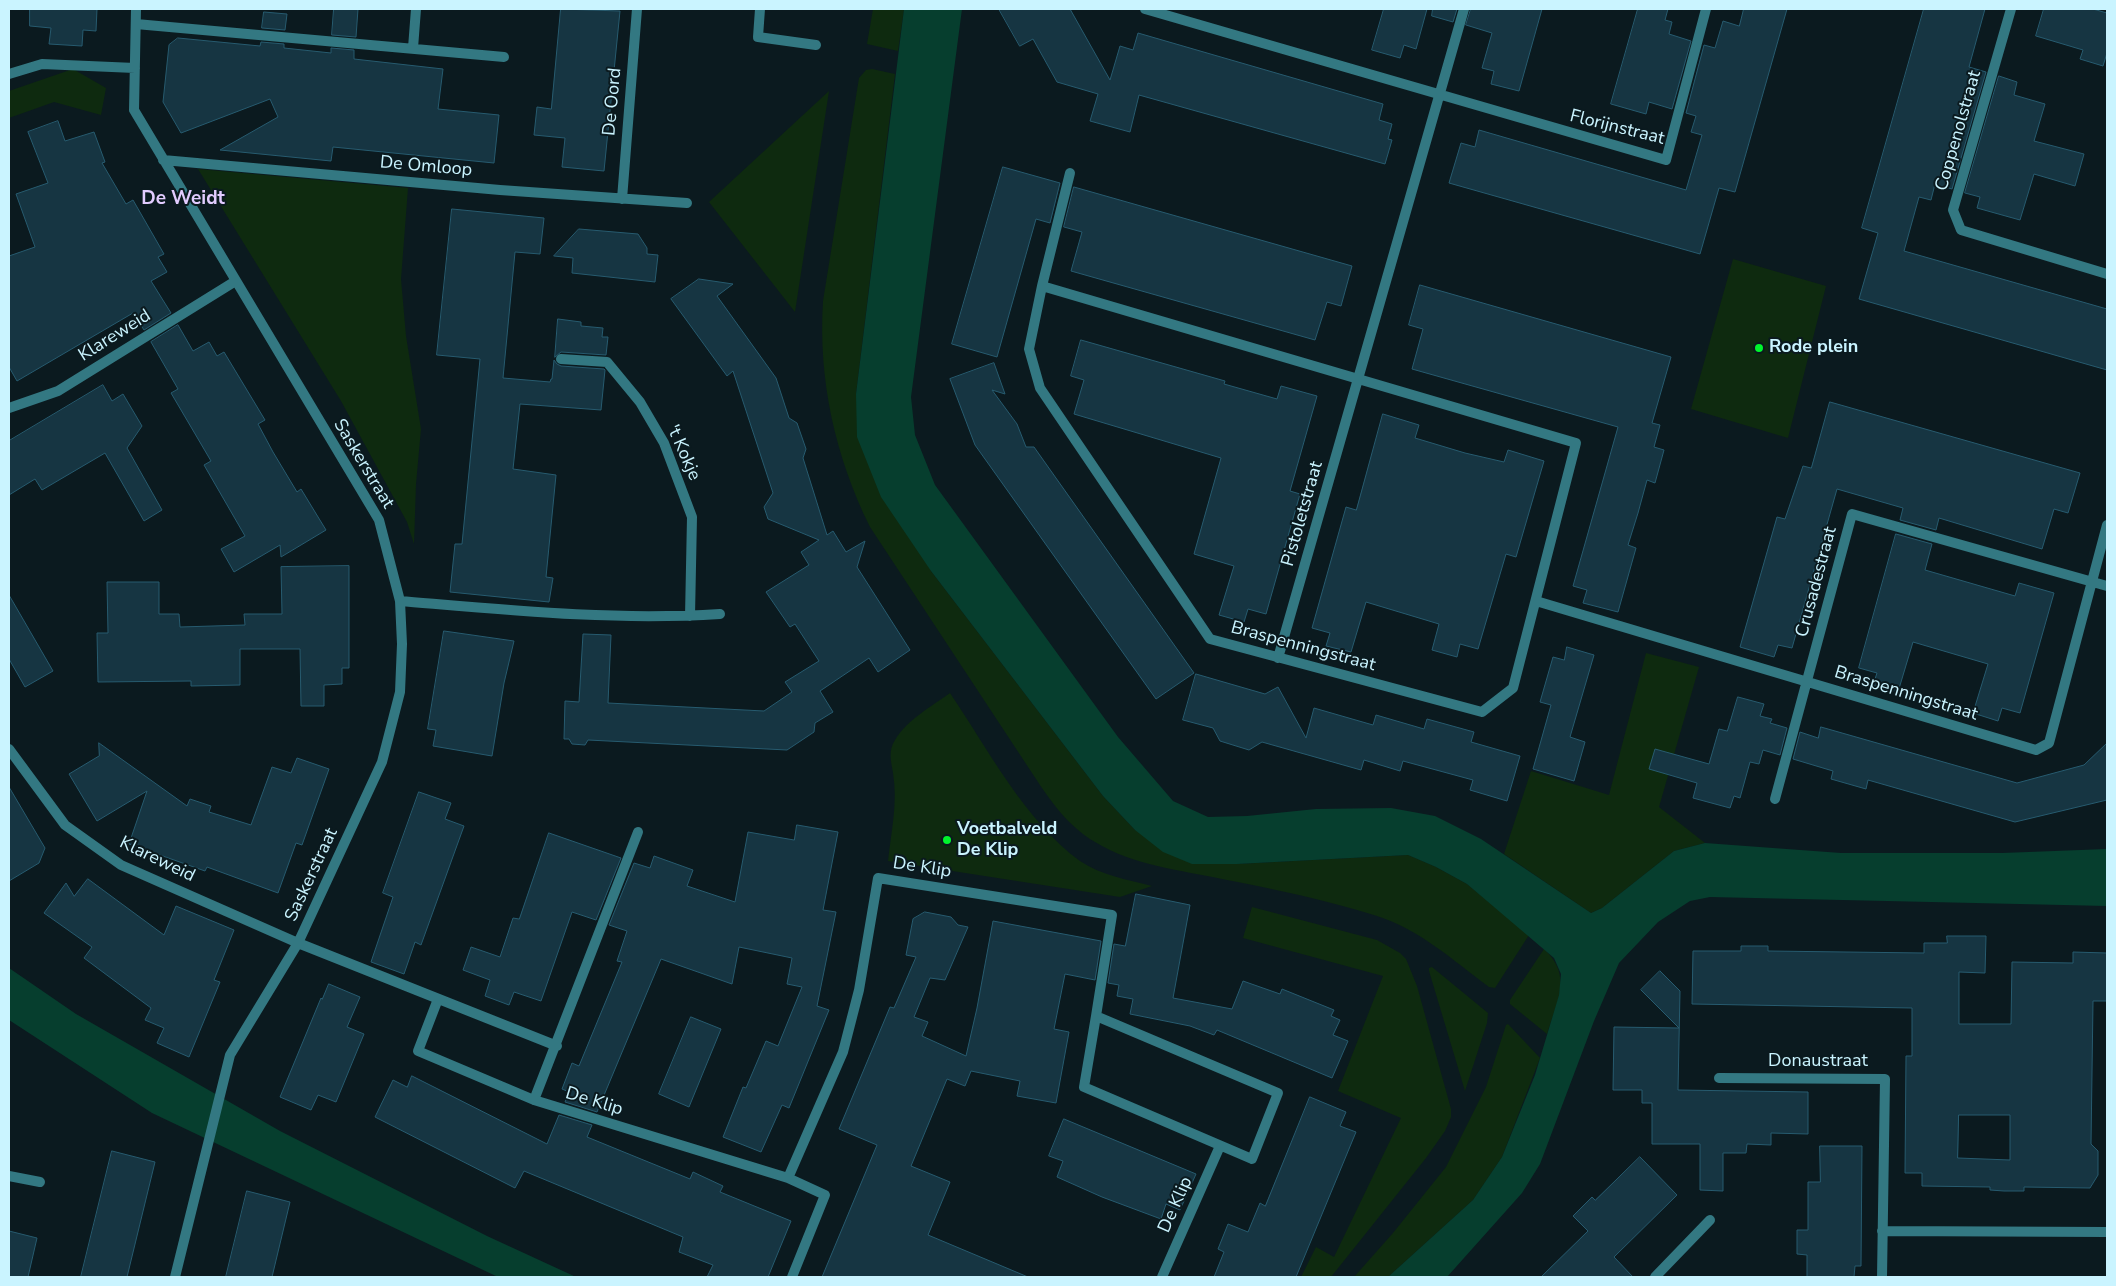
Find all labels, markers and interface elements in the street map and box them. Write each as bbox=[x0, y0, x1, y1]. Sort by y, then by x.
street label: De Oord bbox=[599, 67, 627, 137]
street label: Coppenolstraat bbox=[1932, 68, 1986, 194]
street label: Florijnstraat bbox=[1567, 106, 1667, 150]
street label: De Omloop bbox=[379, 152, 473, 182]
district label: De Weidt bbox=[141, 188, 225, 210]
street label: Klareweid bbox=[75, 305, 155, 367]
place label: Rode plein bbox=[1769, 337, 1858, 359]
marker: Rode plein bbox=[1753, 342, 1765, 354]
street label: Saskerstraat bbox=[328, 415, 398, 513]
street label: 't Kokje bbox=[661, 422, 705, 484]
street label: Pistoletstraat bbox=[1278, 459, 1328, 569]
street label: Crusadestraat bbox=[1792, 524, 1842, 640]
street label: Braspenningstraat bbox=[1228, 617, 1378, 677]
street label: Braspenningstraat bbox=[1832, 662, 1980, 726]
place label: Voetbalveld De Klip bbox=[957, 819, 1057, 862]
street label: Saskerstraat bbox=[281, 825, 343, 925]
street label: Klareweid bbox=[116, 833, 198, 887]
marker: Voetbalveld De Klip bbox=[941, 834, 953, 846]
street label: De Klip bbox=[891, 853, 953, 883]
street label: Donaustraat bbox=[1768, 1051, 1868, 1073]
street label: De Klip bbox=[563, 1083, 625, 1121]
street label: De Klip bbox=[1154, 1174, 1198, 1236]

